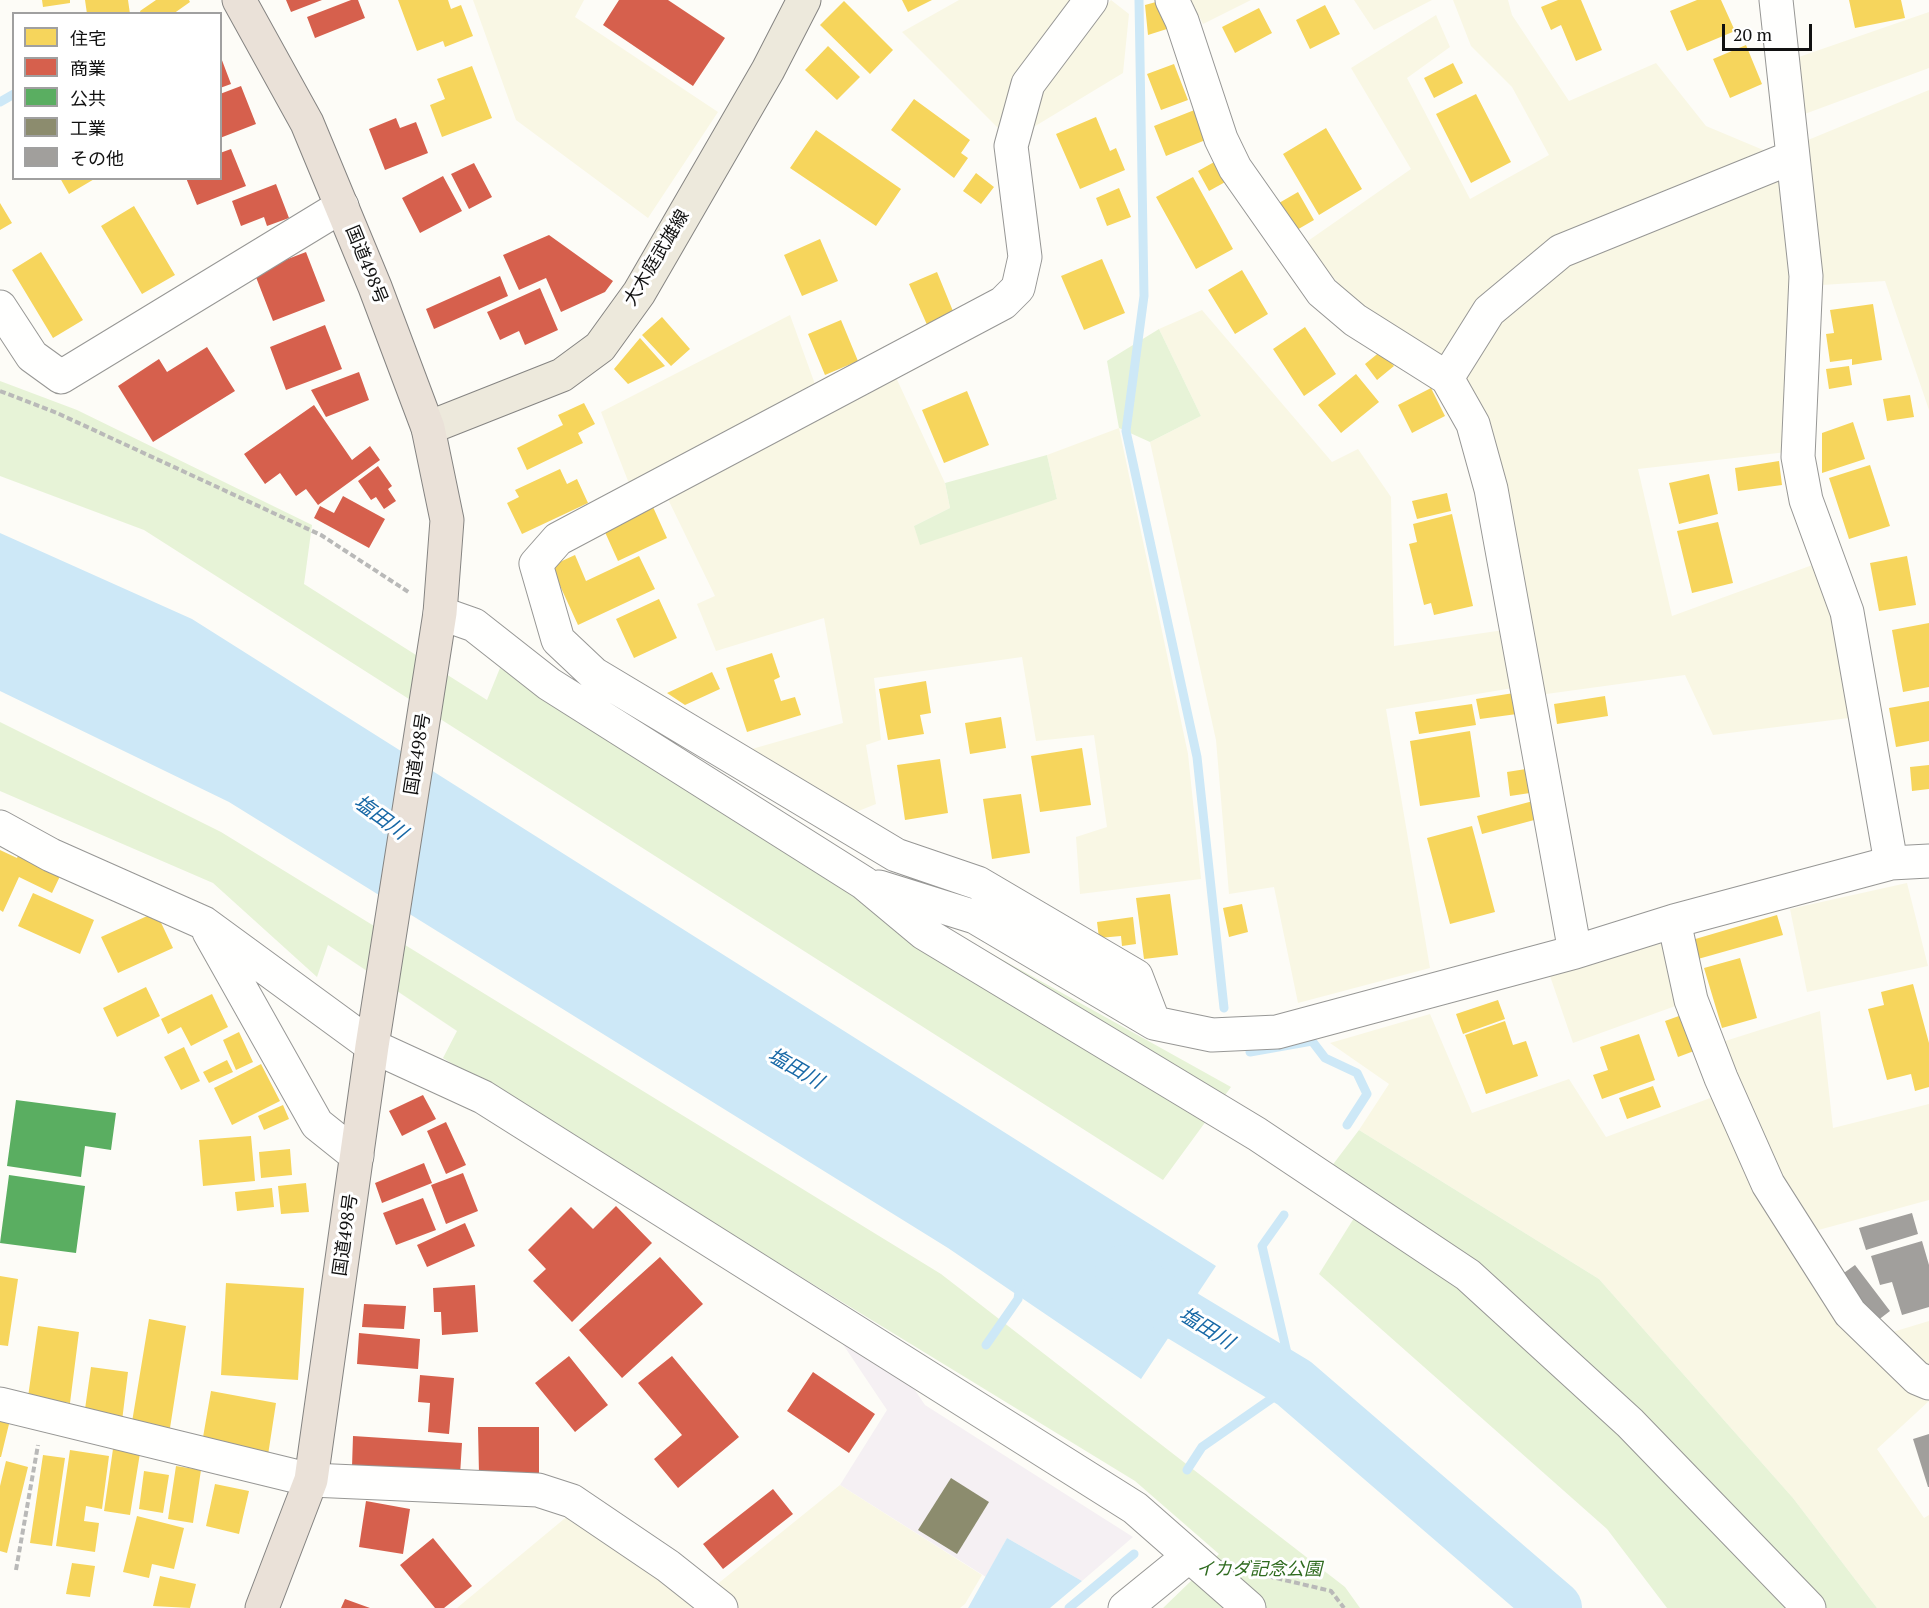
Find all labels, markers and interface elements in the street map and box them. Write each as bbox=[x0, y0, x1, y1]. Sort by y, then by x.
legend bbox=[12, 12, 222, 180]
scale bar bbox=[1725, 12, 1815, 50]
text: 20 m bbox=[1733, 22, 1772, 46]
text: 住宅 bbox=[70, 26, 106, 50]
text: 商業 bbox=[70, 56, 106, 80]
text: 公共 bbox=[70, 86, 106, 110]
text: 工業 bbox=[70, 116, 106, 140]
text: その他 bbox=[70, 146, 124, 170]
street label: 大木庭武雄線 bbox=[620, 206, 694, 310]
street label: 国道498号 bbox=[340, 223, 392, 307]
street label: 国道498号 bbox=[401, 711, 435, 797]
water label: 塩田川 bbox=[349, 791, 411, 845]
water label: 塩田川 bbox=[763, 1044, 827, 1094]
street label: 国道498号 bbox=[330, 1193, 362, 1277]
water label: 塩田川 bbox=[1174, 1303, 1238, 1355]
park label: イカダ記念公園 bbox=[1196, 1559, 1322, 1581]

